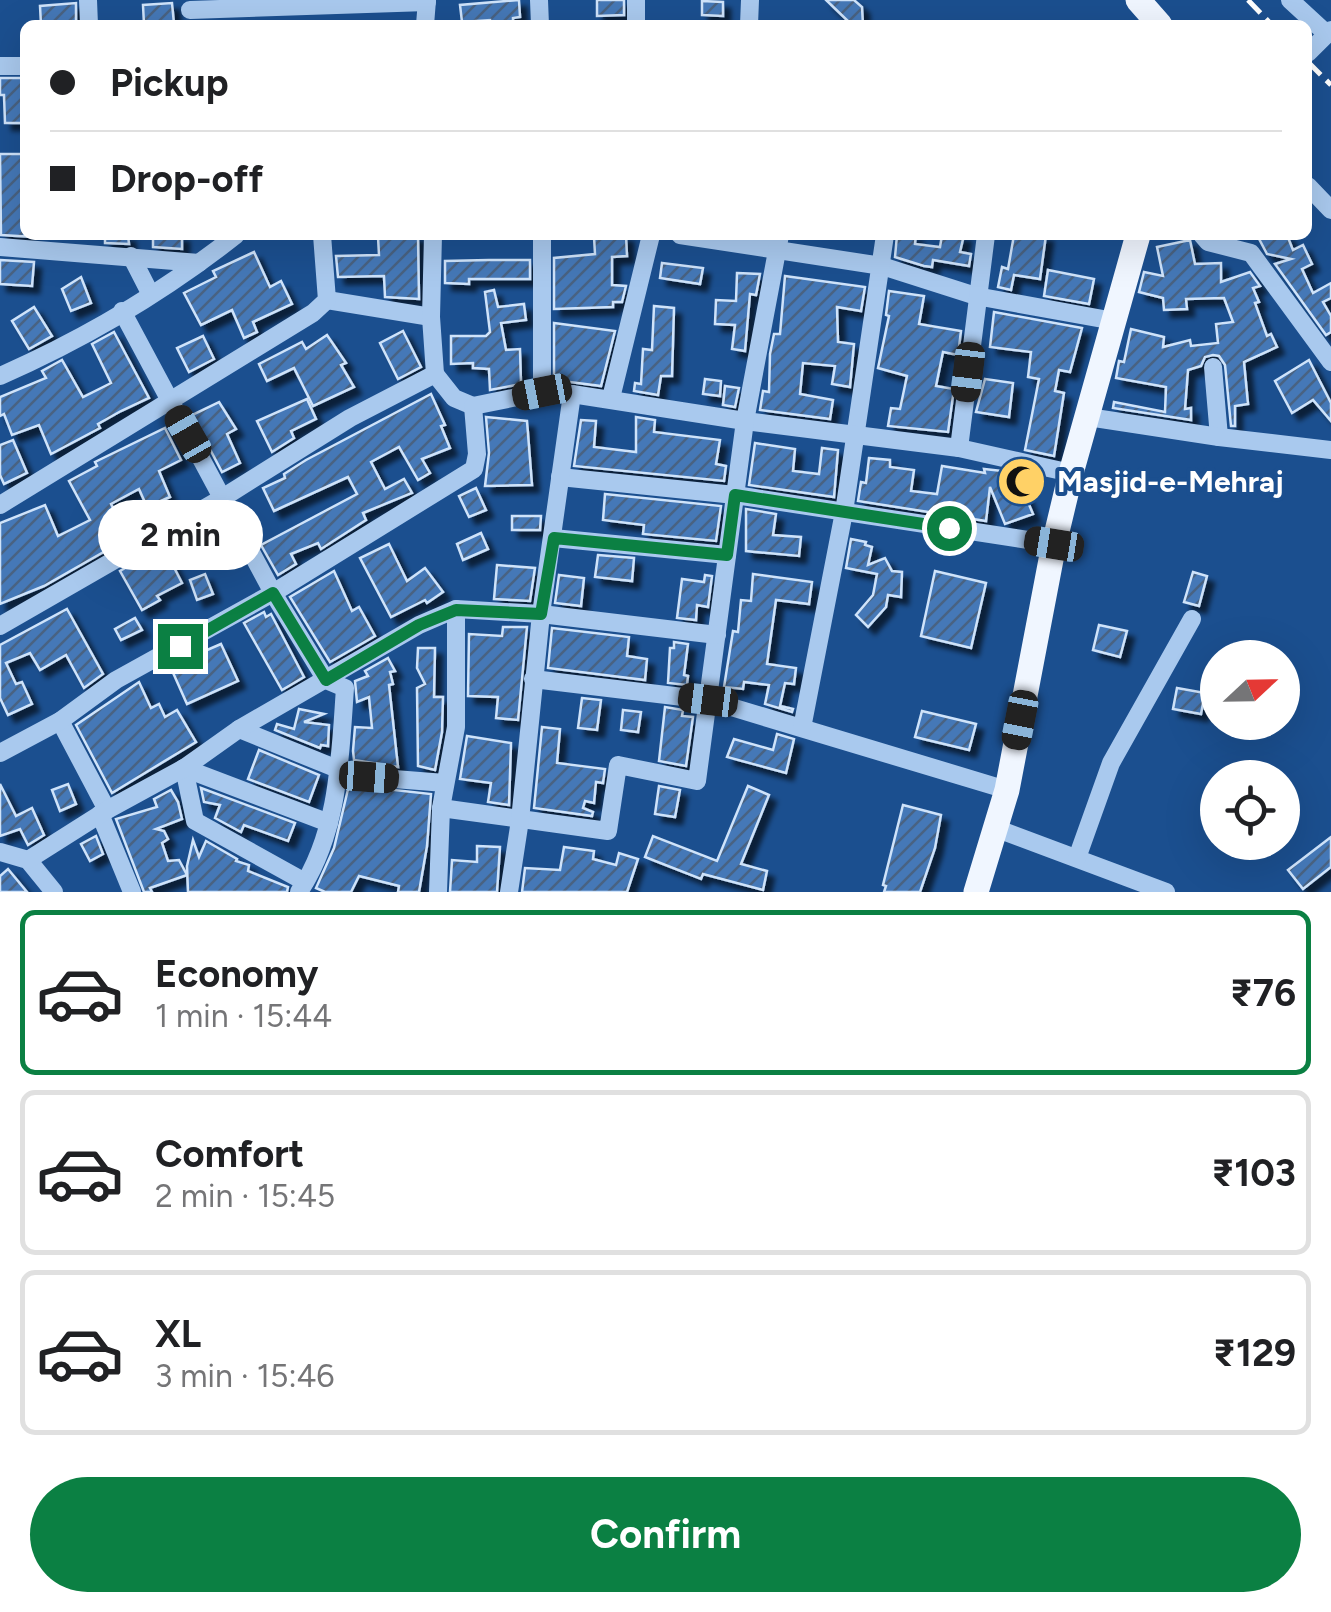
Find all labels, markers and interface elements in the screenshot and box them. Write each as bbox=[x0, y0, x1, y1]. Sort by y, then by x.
text: Pickup bbox=[110, 60, 228, 106]
text: Drop-off bbox=[110, 156, 263, 202]
car bbox=[949, 340, 987, 404]
car bbox=[510, 372, 574, 412]
car bbox=[160, 401, 216, 467]
mosque icon: Masjid-e-Mehraj bbox=[996, 455, 1048, 507]
place label: Masjid-e-Mehraj bbox=[1057, 463, 1284, 500]
callout: 2 min bbox=[98, 501, 262, 571]
route start bbox=[927, 506, 972, 551]
text: 2 min bbox=[140, 516, 221, 554]
car bbox=[1022, 524, 1086, 564]
route end bbox=[158, 624, 203, 669]
north arrow bbox=[1200, 640, 1300, 740]
map controls bbox=[1200, 640, 1300, 860]
car bbox=[676, 681, 740, 719]
car bbox=[1000, 688, 1040, 752]
car bbox=[338, 760, 400, 794]
button: locate bbox=[1200, 760, 1300, 860]
icon: car bbox=[35, 948, 125, 1038]
text: Economy bbox=[155, 951, 318, 997]
text: ₹76 bbox=[1230, 970, 1296, 1016]
text: 1 min · 15:44 bbox=[155, 997, 332, 1035]
icon: car bbox=[35, 1128, 125, 1218]
text: Comfort bbox=[155, 1131, 304, 1177]
text: ₹103 bbox=[1211, 1150, 1296, 1196]
text: 2 min · 15:45 bbox=[155, 1177, 335, 1215]
icon: car bbox=[35, 1308, 125, 1398]
text: XL bbox=[155, 1311, 201, 1357]
text: ₹129 bbox=[1213, 1330, 1296, 1376]
text: 3 min · 15:46 bbox=[155, 1357, 334, 1395]
button: Confirm bbox=[30, 1477, 1301, 1592]

